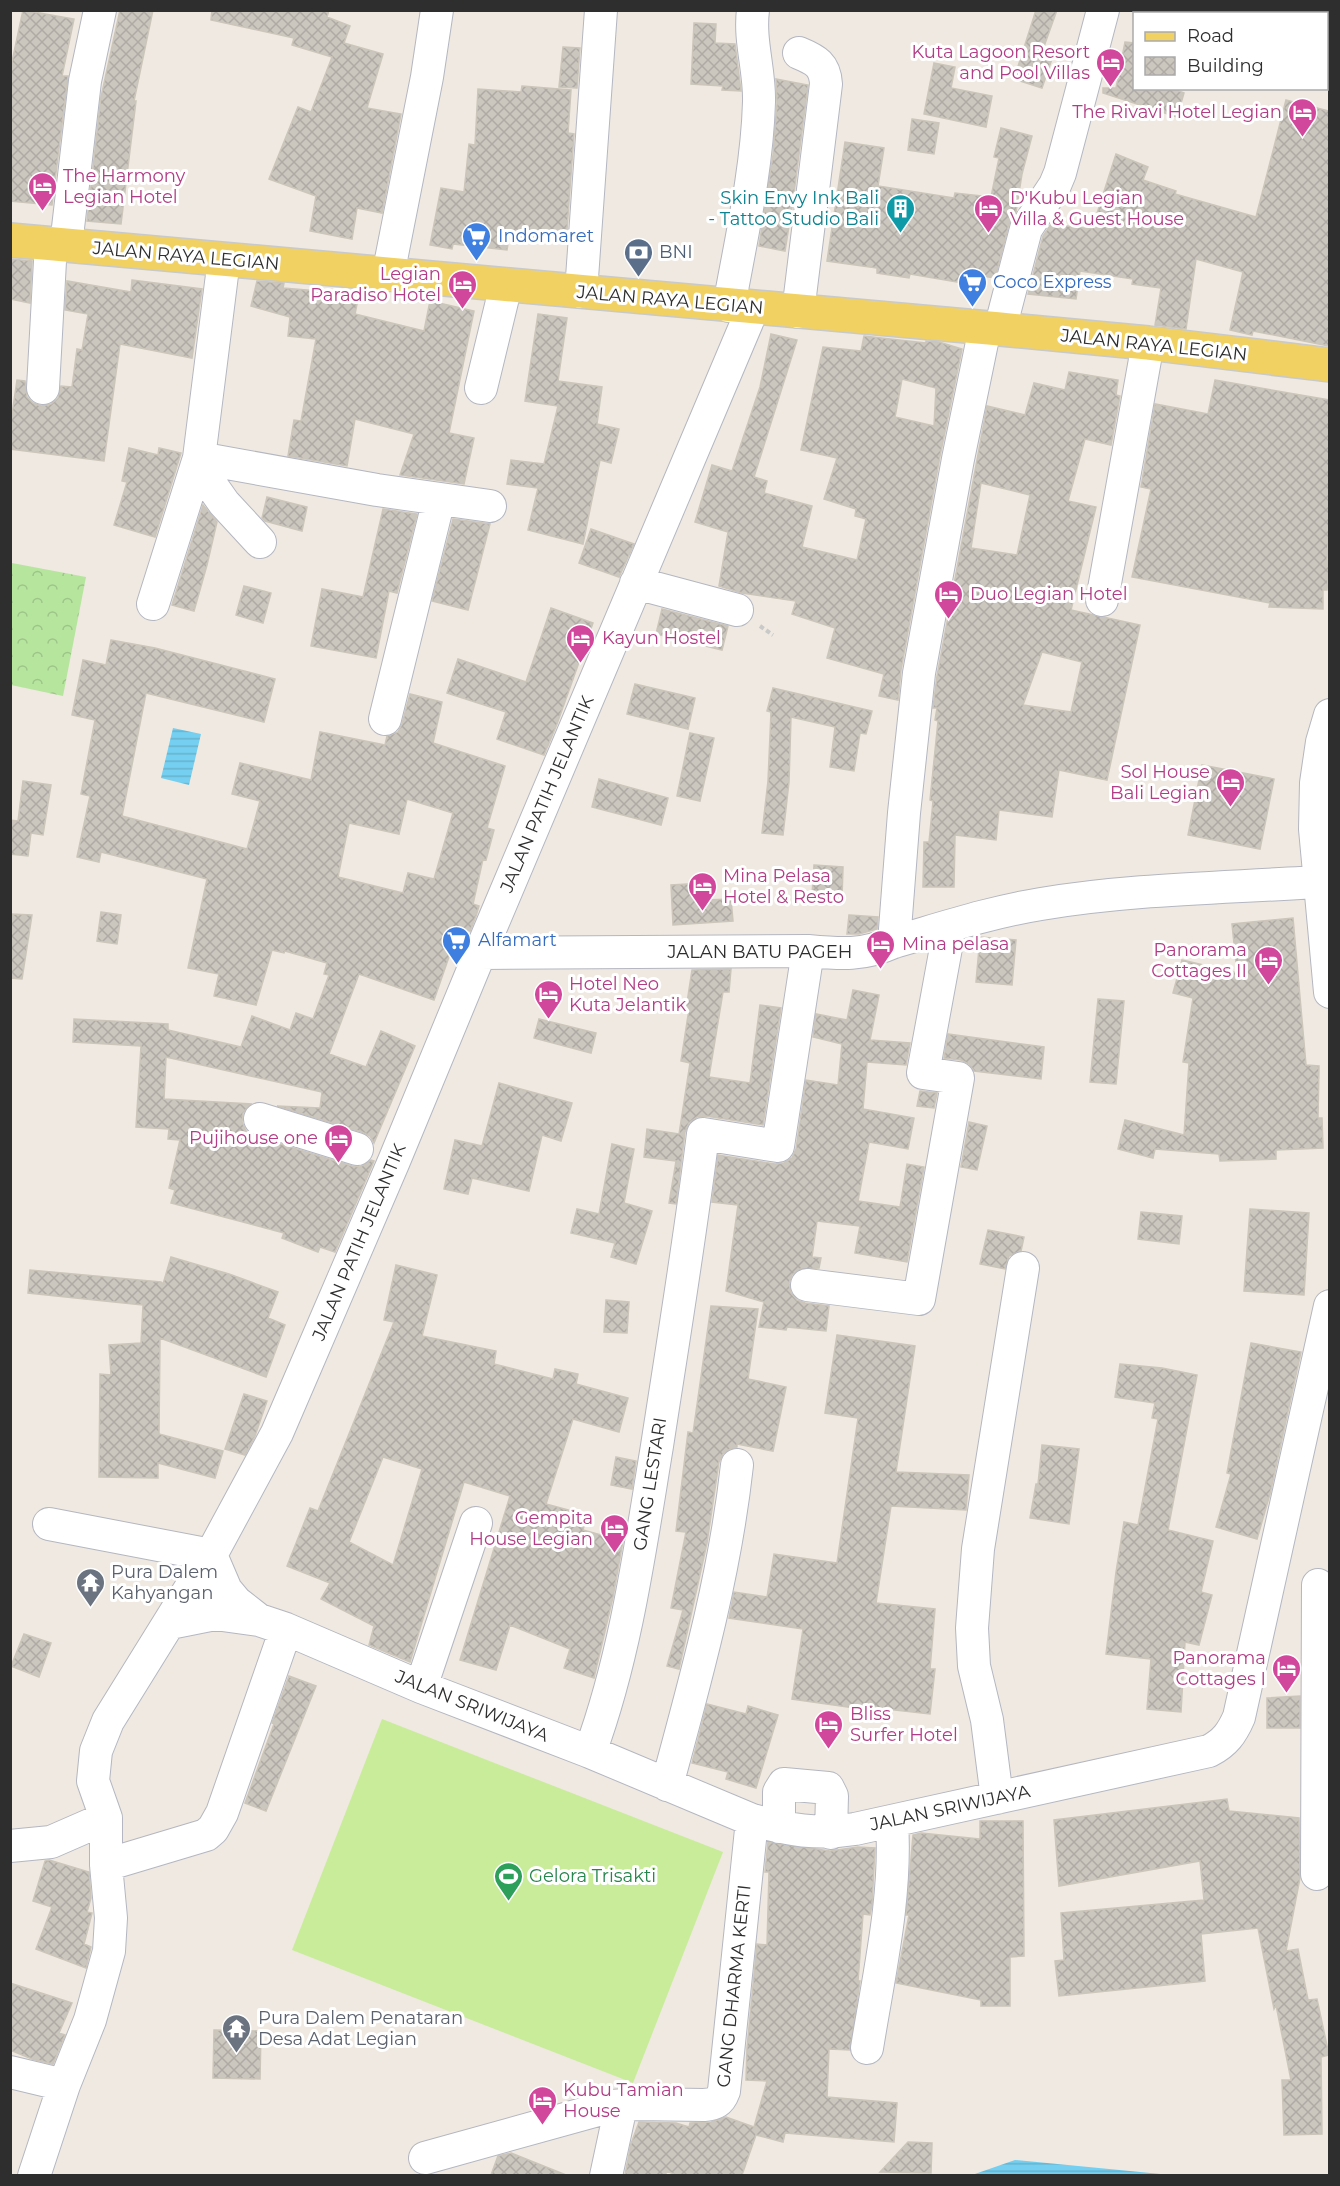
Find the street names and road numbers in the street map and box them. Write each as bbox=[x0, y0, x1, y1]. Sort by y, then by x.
street label: JALAN RAYA LEGIAN bbox=[91, 237, 280, 275]
street label: JALAN RAYA LEGIAN bbox=[575, 281, 764, 319]
street label: JALAN RAYA LEGIAN bbox=[1059, 324, 1248, 366]
street label: JALAN PATIH JELANTIK bbox=[495, 692, 599, 897]
street label: JALAN BATU PAGEH bbox=[667, 941, 852, 963]
street label: JALAN PATIH JELANTIK bbox=[307, 1140, 411, 1345]
street label: GANG LESTARI bbox=[629, 1416, 671, 1552]
street label: JALAN SRIWIJAYA bbox=[391, 1665, 552, 1747]
street label: JALAN SRIWIJAYA bbox=[867, 1780, 1032, 1836]
street label: GANG DHARMA KERTI bbox=[712, 1884, 756, 2088]

